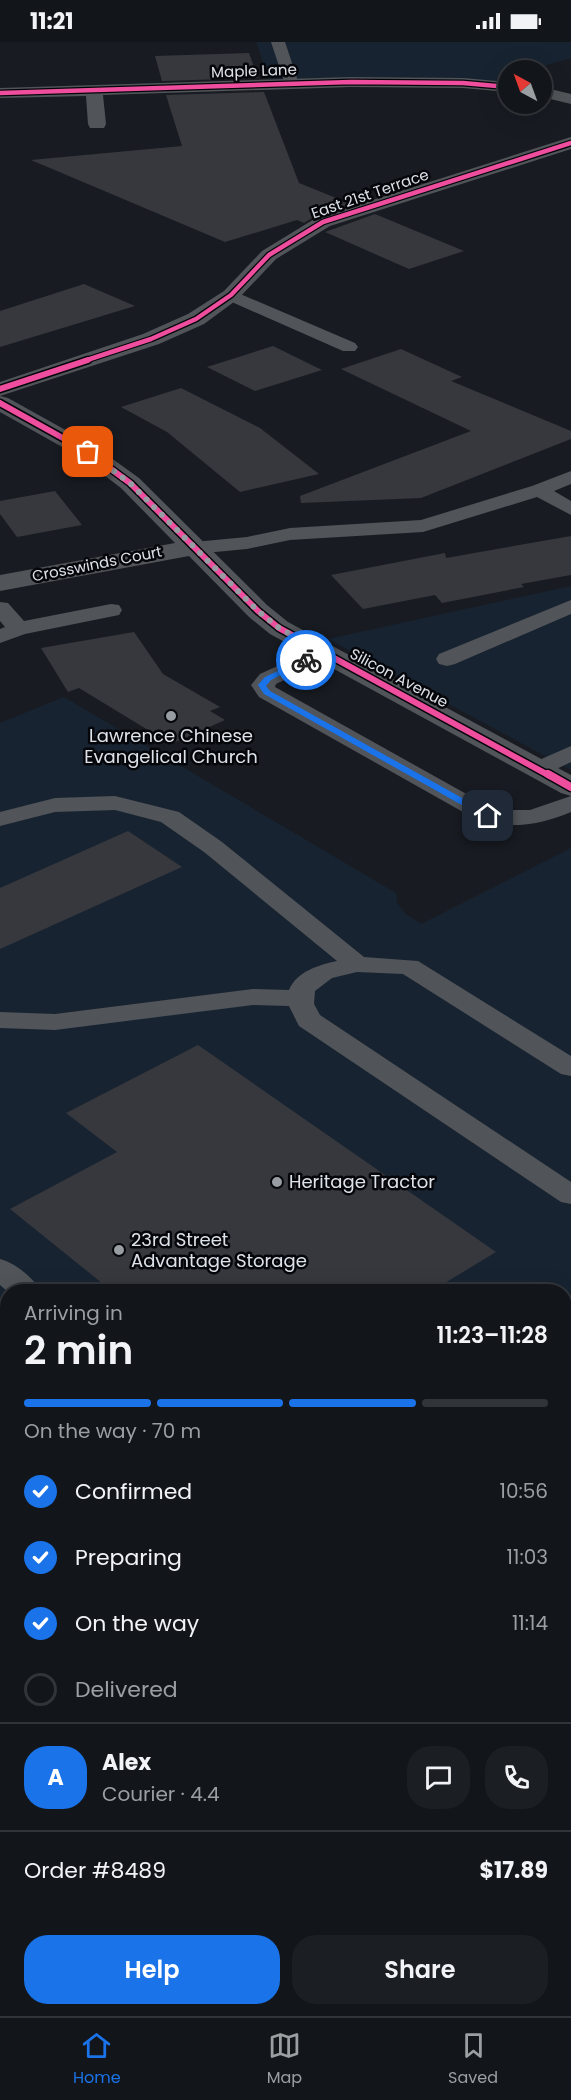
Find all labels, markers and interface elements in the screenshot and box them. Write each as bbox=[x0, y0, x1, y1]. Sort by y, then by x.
text: 11:21 bbox=[30, 6, 74, 37]
street label: Maple Lane bbox=[211, 59, 297, 82]
north arrow bbox=[498, 60, 552, 114]
map controls bbox=[498, 60, 552, 114]
street label: East 21st Terrace bbox=[308, 164, 431, 223]
pin bbox=[62, 426, 113, 477]
icon: bag bbox=[71, 435, 104, 468]
street label: Crosswinds Court bbox=[30, 541, 164, 586]
courier bbox=[276, 630, 336, 690]
street label: Silicon Avenue bbox=[346, 643, 452, 712]
icon: bike bbox=[290, 644, 323, 677]
marker: Lawrence Chinese Evangelical Church bbox=[164, 709, 178, 723]
place label: Lawrence Chinese Evangelical Church bbox=[84, 723, 258, 769]
pin bbox=[462, 790, 513, 841]
icon: home bbox=[471, 799, 504, 832]
place label: Heritage Tractor bbox=[289, 1169, 435, 1194]
marker: Heritage Tractor bbox=[270, 1175, 284, 1189]
place label: 23rd Street Advantage Storage bbox=[131, 1227, 307, 1273]
marker: 23rd Street Advantage Storage bbox=[112, 1243, 126, 1257]
text: Arriving in bbox=[24, 1299, 123, 1327]
text: 11:23–11:28 bbox=[437, 1320, 548, 1351]
text: 2 min bbox=[24, 1323, 133, 1378]
text: On the way · 70 m bbox=[24, 1417, 201, 1445]
icon: check bbox=[24, 1475, 57, 1508]
text: Confirmed bbox=[75, 1476, 192, 1507]
text: 10:56 bbox=[500, 1477, 548, 1505]
icon: check bbox=[24, 1541, 57, 1574]
text: Preparing bbox=[75, 1542, 182, 1573]
text: 11:03 bbox=[507, 1543, 548, 1571]
icon: check bbox=[24, 1607, 57, 1640]
text: On the way bbox=[75, 1608, 199, 1639]
text: 11:14 bbox=[512, 1609, 548, 1637]
text: Delivered bbox=[75, 1674, 178, 1705]
button: chat bbox=[407, 1746, 470, 1809]
button: phone bbox=[485, 1746, 548, 1809]
text: Alex bbox=[102, 1747, 151, 1778]
text: A bbox=[47, 1762, 64, 1793]
text: Courier · 4.4 bbox=[102, 1780, 220, 1808]
text: Order #8489 bbox=[24, 1855, 166, 1886]
text: $17.89 bbox=[479, 1855, 548, 1886]
button: Help bbox=[24, 1935, 280, 2004]
button: Share bbox=[292, 1935, 548, 2004]
tab: Home bbox=[73, 2029, 121, 2090]
tab: Map bbox=[267, 2029, 302, 2090]
tab: Saved bbox=[448, 2029, 498, 2090]

